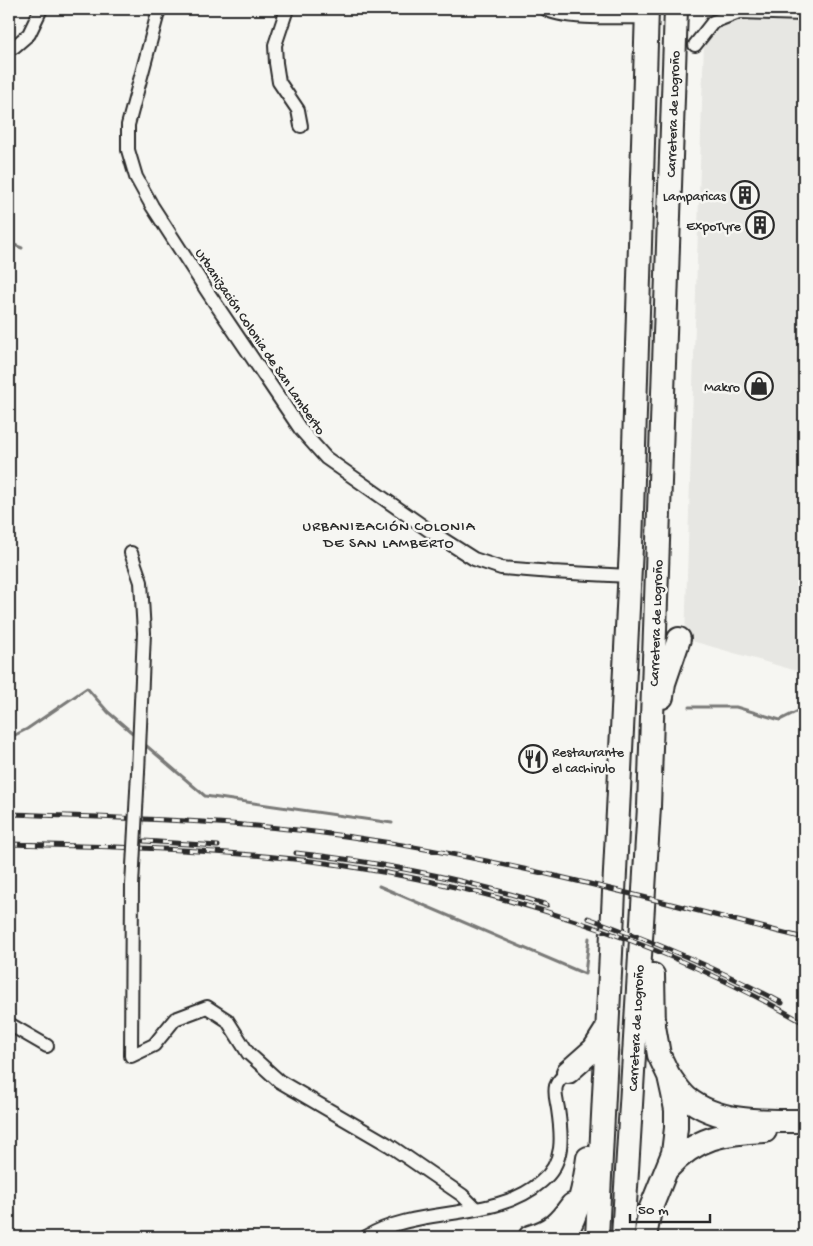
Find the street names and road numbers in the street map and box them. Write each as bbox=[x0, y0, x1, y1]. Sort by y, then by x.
street label: Carretera de Logroño bbox=[664, 50, 685, 178]
street label: Urbanización Colonia de San Lamberto bbox=[190, 246, 328, 439]
street label: Carretera de Logroño bbox=[647, 559, 668, 687]
street label: Carretera de Logroño bbox=[626, 964, 649, 1092]

